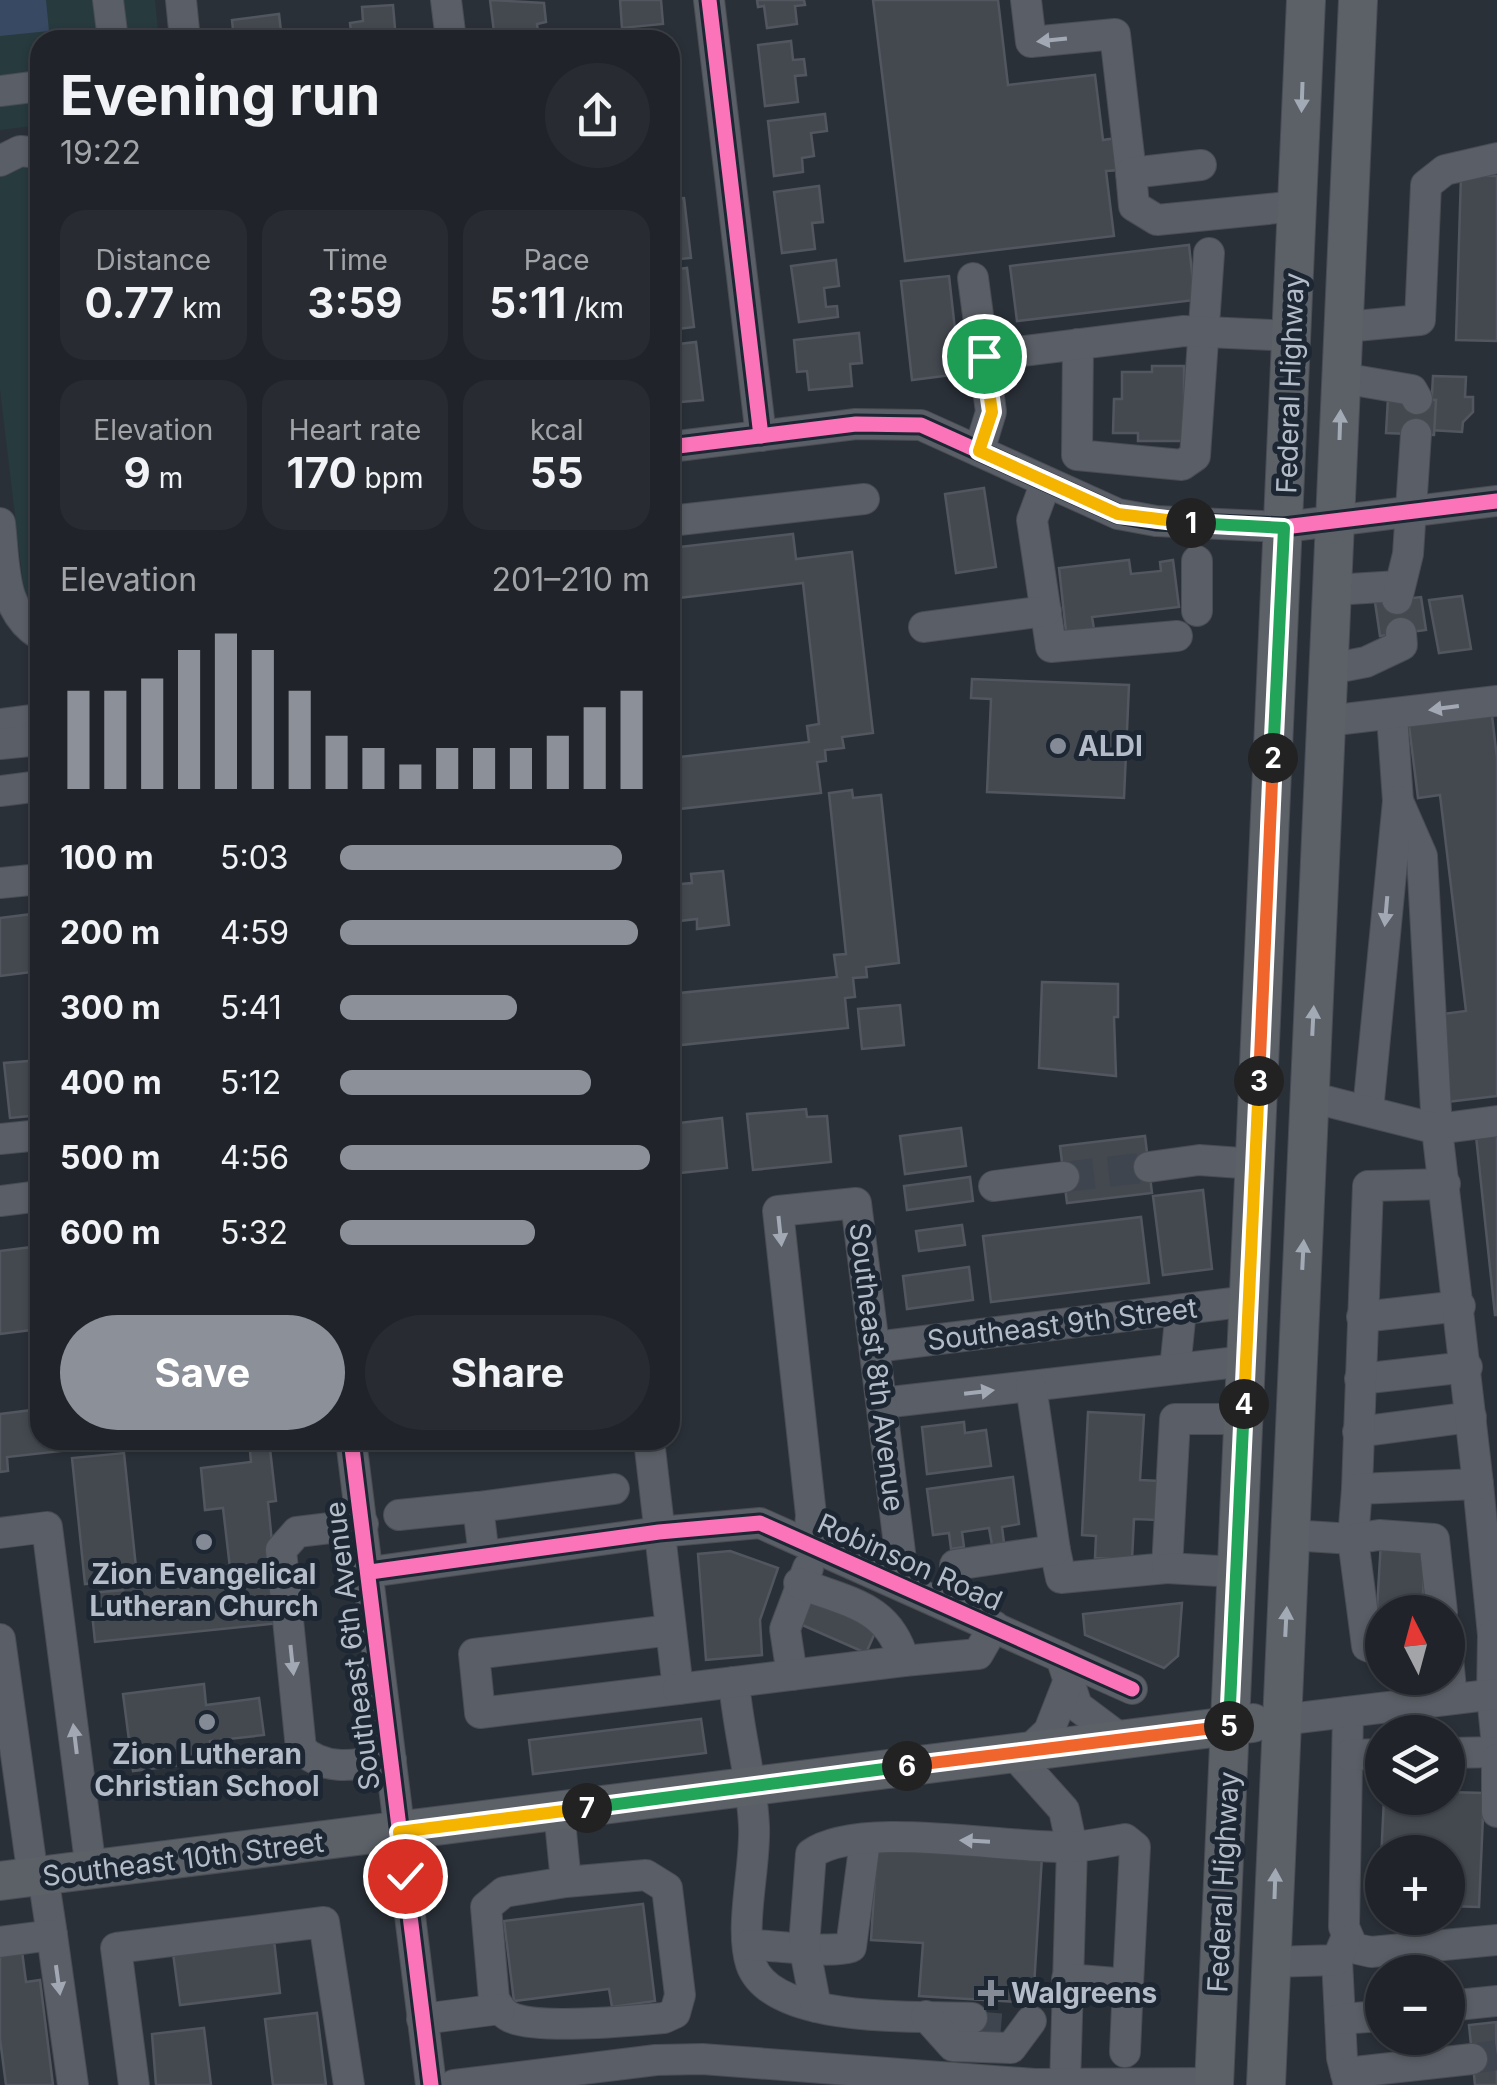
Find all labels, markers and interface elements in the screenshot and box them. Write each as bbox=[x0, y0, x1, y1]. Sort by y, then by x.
one-way arrow bbox=[1036, 32, 1067, 48]
text: Evening run bbox=[60, 62, 380, 128]
button: share bbox=[545, 63, 650, 168]
one-way arrow bbox=[1294, 82, 1310, 114]
text: 19:22 bbox=[60, 133, 141, 172]
text: Distance bbox=[96, 243, 211, 277]
text: Time bbox=[322, 243, 388, 277]
text: Pace bbox=[524, 243, 590, 277]
street label: Federal Highway bbox=[1269, 272, 1311, 494]
text: 0.77 bbox=[85, 277, 174, 328]
text: 3:59 bbox=[307, 277, 403, 328]
text: 5:11 bbox=[489, 277, 566, 328]
text: km bbox=[174, 291, 222, 325]
text: /km bbox=[566, 291, 624, 325]
pin bbox=[942, 314, 1027, 399]
icon: arrive bbox=[957, 329, 1012, 384]
one-way arrow bbox=[1333, 409, 1349, 441]
text: Elevation bbox=[93, 413, 213, 447]
text: Heart rate bbox=[289, 413, 421, 447]
text: kcal bbox=[530, 413, 583, 447]
text: 9 bbox=[123, 447, 151, 498]
text: 170 bbox=[287, 447, 357, 498]
text: 55 bbox=[530, 447, 584, 498]
text: m bbox=[151, 461, 183, 495]
text: bpm bbox=[357, 461, 423, 495]
pin: 1 bbox=[1166, 498, 1216, 548]
text: 1 bbox=[1185, 506, 1197, 540]
text: Elevation bbox=[60, 560, 197, 599]
text: 201–210 m bbox=[492, 560, 650, 599]
one-way arrow bbox=[1428, 701, 1460, 717]
place label: ALDI bbox=[1078, 729, 1143, 763]
pin: 2 bbox=[1248, 733, 1298, 783]
marker: ALDI bbox=[1047, 735, 1069, 757]
text: 2 bbox=[1264, 741, 1282, 775]
text: 100 m bbox=[60, 838, 154, 877]
text: 5:03 bbox=[220, 838, 289, 877]
one-way arrow bbox=[1377, 896, 1393, 928]
text: 200 m bbox=[60, 913, 160, 952]
text: 4:59 bbox=[220, 913, 289, 952]
text: 300 m bbox=[60, 988, 161, 1027]
text: 5:41 bbox=[220, 988, 282, 1027]
one-way arrow bbox=[1306, 1004, 1322, 1036]
pin: 3 bbox=[1234, 1056, 1284, 1106]
text: 400 m bbox=[60, 1063, 162, 1102]
text: 5:12 bbox=[220, 1063, 281, 1102]
text: 3 bbox=[1250, 1064, 1268, 1098]
text: 500 m bbox=[60, 1138, 160, 1177]
text: 4:56 bbox=[220, 1138, 289, 1177]
text: 600 m bbox=[60, 1213, 161, 1252]
text: 5:32 bbox=[220, 1213, 288, 1252]
one-way arrow bbox=[772, 1215, 788, 1247]
street label: Southeast 8th Avenue bbox=[842, 1221, 912, 1513]
one-way arrow bbox=[1295, 1239, 1311, 1271]
street label: Southeast 9th Street bbox=[925, 1291, 1199, 1357]
button: Save bbox=[60, 1315, 345, 1430]
button: Share bbox=[365, 1315, 650, 1430]
pin: 4 bbox=[1219, 1379, 1269, 1429]
one-way arrow bbox=[963, 1384, 995, 1400]
text: 4 bbox=[1235, 1387, 1253, 1421]
street label: Southeast 6th Avenue bbox=[317, 1500, 387, 1792]
street label: Robinson Road bbox=[812, 1506, 1008, 1618]
marker: Zion Evangelical Lutheran Church bbox=[193, 1531, 215, 1553]
place label: Zion Evangelical Lutheran Church bbox=[89, 1557, 319, 1623]
north arrow bbox=[1365, 1595, 1465, 1695]
map controls bbox=[1365, 1595, 1465, 2055]
one-way arrow bbox=[1278, 1606, 1294, 1638]
one-way arrow bbox=[284, 1645, 300, 1677]
pin: 5 bbox=[1204, 1701, 1254, 1751]
text: 5 bbox=[1220, 1709, 1238, 1743]
marker: Zion Lutheran Christian School bbox=[196, 1711, 218, 1733]
button: layers bbox=[1365, 1715, 1465, 1815]
one-way arrow bbox=[66, 1722, 82, 1754]
place label: Zion Lutheran Christian School bbox=[94, 1737, 320, 1803]
pin: 6 bbox=[882, 1741, 932, 1791]
text: 6 bbox=[898, 1749, 916, 1783]
street label: Federal Highway bbox=[1200, 1771, 1246, 1993]
pin: 7 bbox=[562, 1783, 612, 1833]
text: 7 bbox=[579, 1791, 595, 1825]
street label: Southeast 10th Street bbox=[40, 1825, 326, 1893]
one-way arrow bbox=[958, 1833, 990, 1849]
pin bbox=[363, 1834, 448, 1919]
button: + bbox=[1365, 1835, 1465, 1935]
icon: check bbox=[378, 1849, 433, 1904]
one-way arrow bbox=[1267, 1868, 1283, 1900]
button: − bbox=[1365, 1955, 1465, 2055]
one-way arrow bbox=[50, 1964, 66, 1996]
place label: Walgreens bbox=[1011, 1976, 1157, 2010]
marker: Walgreens bbox=[980, 1982, 1002, 2004]

